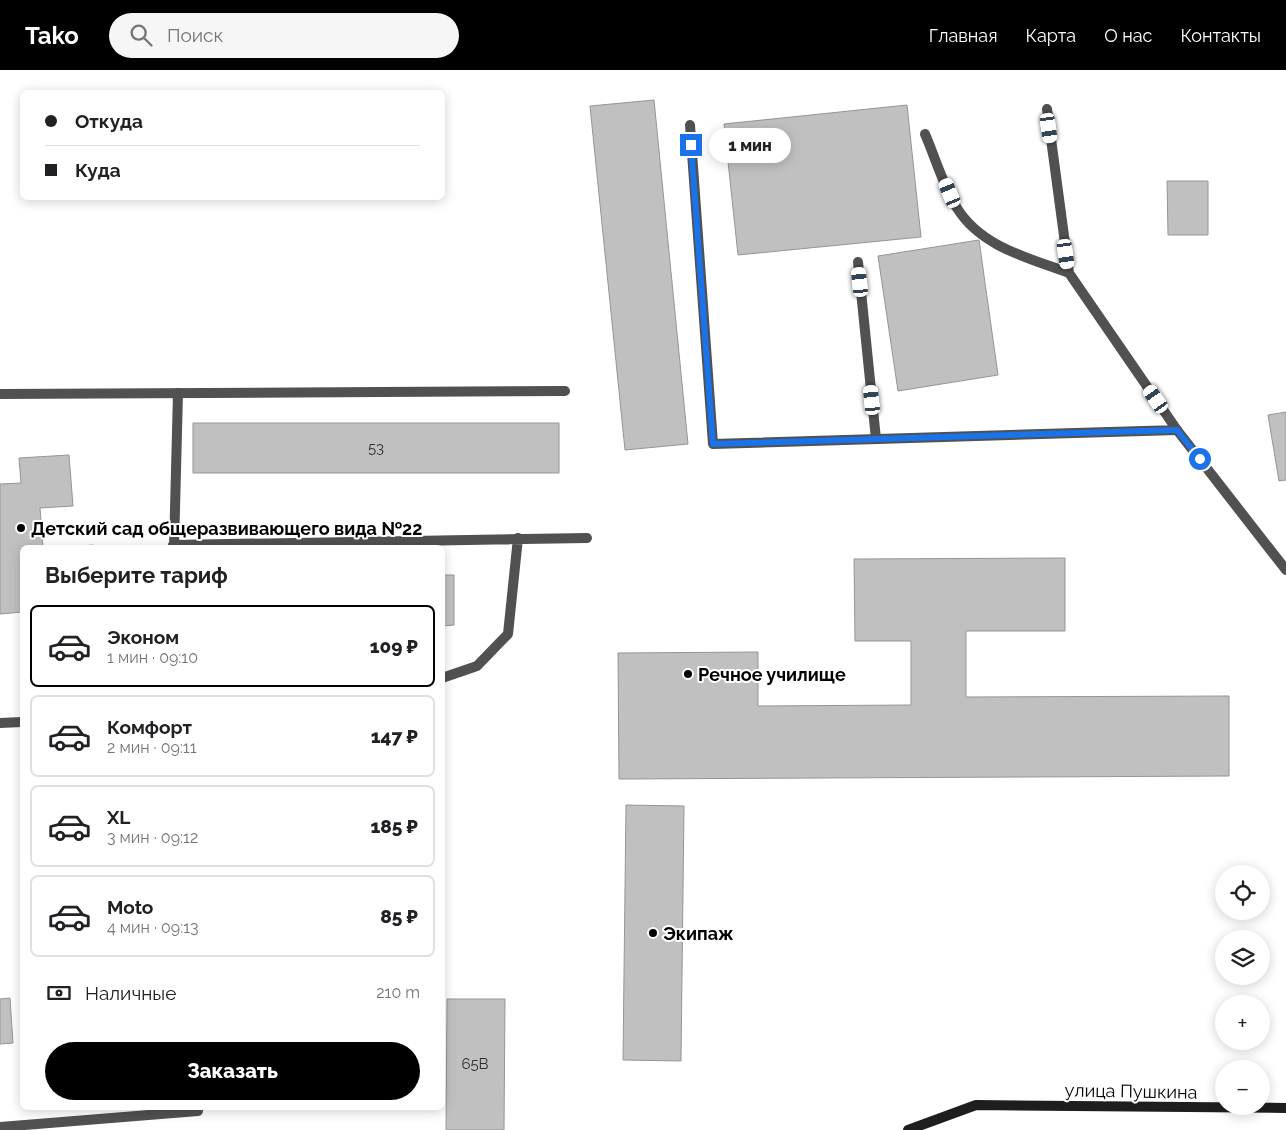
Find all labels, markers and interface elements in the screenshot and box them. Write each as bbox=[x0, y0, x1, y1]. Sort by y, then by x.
search box bbox=[109, 13, 459, 58]
text: Tako bbox=[25, 21, 79, 50]
icon: search bbox=[127, 21, 155, 49]
text: Поиск bbox=[167, 24, 223, 46]
text: Главная bbox=[929, 25, 997, 46]
text: Карта bbox=[1025, 25, 1076, 46]
text: О нас bbox=[1104, 25, 1152, 46]
text: Контакты bbox=[1180, 25, 1261, 46]
text: Откуда bbox=[75, 110, 143, 132]
car bbox=[1039, 112, 1058, 144]
callout: 1 мин bbox=[708, 128, 791, 162]
route end bbox=[680, 134, 702, 156]
text: 1 мин bbox=[728, 136, 772, 155]
text: Куда bbox=[75, 159, 121, 181]
car bbox=[937, 176, 962, 210]
car bbox=[1056, 238, 1075, 270]
car bbox=[850, 266, 869, 298]
car bbox=[1141, 382, 1170, 416]
car bbox=[862, 384, 881, 416]
house number: 53 bbox=[368, 439, 384, 457]
route start bbox=[1189, 448, 1211, 470]
place label: Детский сад общеразвивающего вида №22 bbox=[31, 518, 422, 539]
marker: Детский сад общеразвивающего вида №22 bbox=[15, 522, 27, 534]
text: Выберите тариф bbox=[45, 562, 228, 588]
icon: car bbox=[47, 624, 92, 669]
text: Эконом bbox=[107, 626, 179, 648]
text: 109 ₽ bbox=[370, 635, 418, 657]
text: 1 мин · 09:10 bbox=[107, 648, 198, 667]
place label: Речное училище bbox=[698, 664, 846, 685]
marker: Речное училище bbox=[682, 668, 694, 680]
icon: car bbox=[47, 714, 92, 759]
text: Комфорт bbox=[107, 716, 192, 738]
text: 147 ₽ bbox=[371, 725, 418, 747]
text: 2 мин · 09:11 bbox=[107, 738, 197, 757]
icon: car bbox=[47, 804, 92, 849]
text: XL bbox=[107, 806, 130, 828]
text: 185 ₽ bbox=[370, 815, 418, 837]
text: 3 мин · 09:12 bbox=[107, 828, 198, 847]
map controls bbox=[1215, 865, 1270, 1115]
button: locate bbox=[1215, 865, 1270, 920]
icon: car bbox=[47, 894, 92, 939]
text: Moto bbox=[107, 896, 153, 918]
text: 85 ₽ bbox=[380, 905, 418, 927]
text: 4 мин · 09:13 bbox=[107, 918, 199, 937]
place label: Экипаж bbox=[663, 923, 734, 944]
marker: Экипаж bbox=[647, 927, 659, 939]
button: layers bbox=[1215, 930, 1270, 985]
icon: cash bbox=[45, 979, 73, 1007]
text: Наличные bbox=[85, 982, 176, 1004]
text: 210 m bbox=[376, 983, 420, 1002]
button: + bbox=[1215, 995, 1270, 1050]
button: Заказать bbox=[45, 1042, 420, 1100]
house number: 65В bbox=[461, 1055, 489, 1073]
button: − bbox=[1215, 1060, 1270, 1115]
street label: улица Пушкина bbox=[1064, 1079, 1198, 1103]

